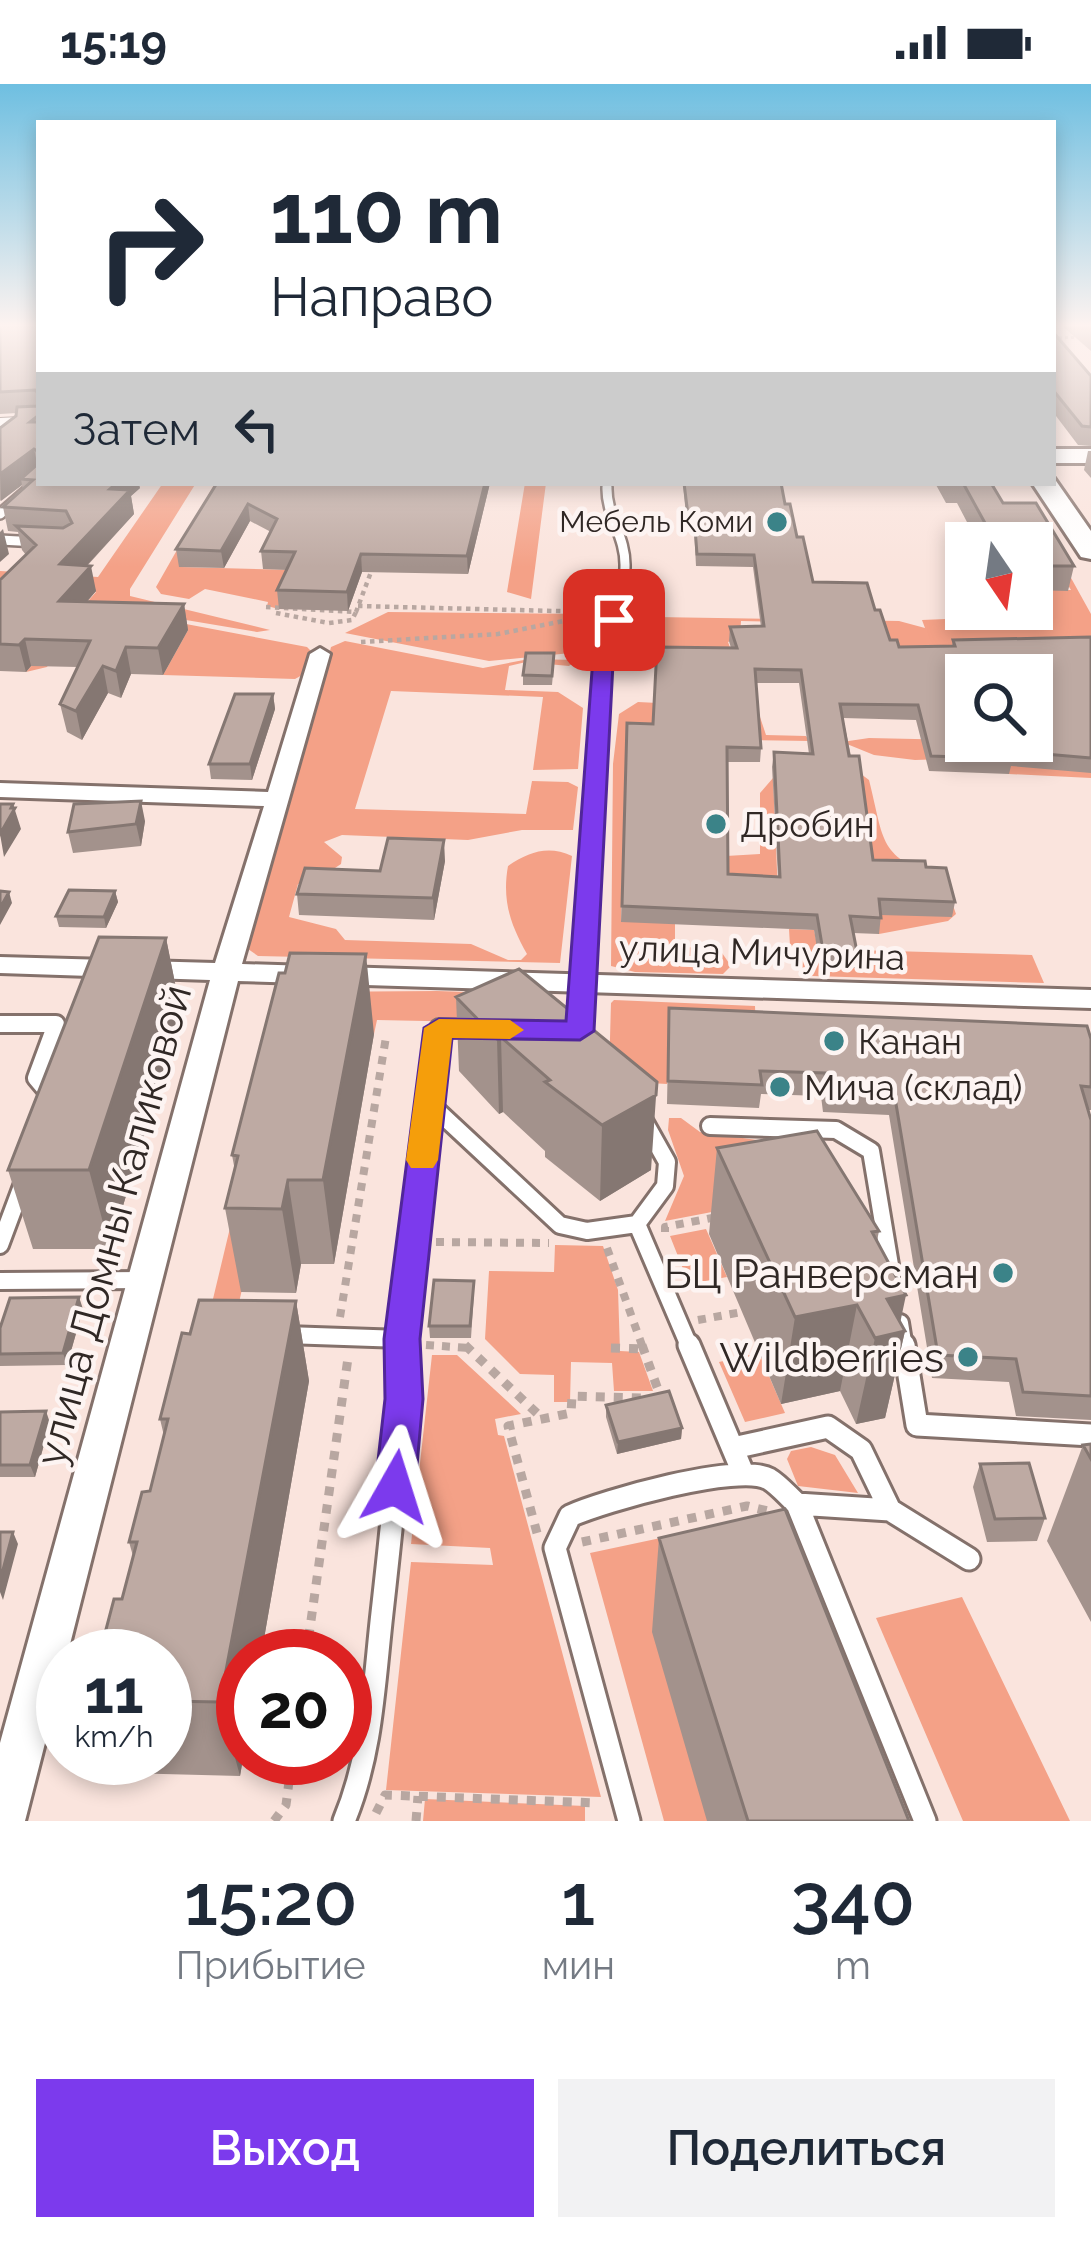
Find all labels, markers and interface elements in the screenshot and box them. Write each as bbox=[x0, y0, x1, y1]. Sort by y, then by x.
text: 15:19 bbox=[60, 16, 167, 69]
text: 110 m bbox=[270, 164, 503, 263]
icon: right bbox=[72, 168, 228, 324]
text: Направо bbox=[270, 265, 493, 329]
icon: left bbox=[224, 396, 290, 462]
text: Затем bbox=[72, 403, 200, 456]
place label: Мебель Коми bbox=[559, 504, 753, 539]
marker: Мебель Коми bbox=[764, 509, 790, 535]
north arrow bbox=[945, 522, 1053, 630]
map controls bbox=[945, 522, 1053, 762]
pin bbox=[563, 569, 665, 671]
icon: arrive bbox=[581, 587, 647, 653]
button: search bbox=[945, 654, 1053, 762]
place label: Дробин bbox=[740, 803, 875, 845]
marker: Дробин bbox=[703, 811, 729, 837]
street label: улица Мичурина bbox=[618, 926, 906, 978]
street label: улица Домны Каликовой bbox=[26, 979, 201, 1471]
place label: Канан bbox=[858, 1020, 962, 1062]
marker: Канан bbox=[821, 1028, 847, 1054]
place label: Мича (склад) bbox=[804, 1066, 1022, 1108]
marker: Мича (склад) bbox=[767, 1074, 793, 1100]
place label: БЦ Ранверсман bbox=[664, 1249, 979, 1298]
marker: БЦ Ранверсман bbox=[990, 1260, 1016, 1286]
place label: Wildberries bbox=[719, 1333, 944, 1382]
marker: Wildberries bbox=[955, 1344, 981, 1370]
position arrow bbox=[332, 1424, 458, 1550]
speed limit sign: 20 bbox=[216, 1629, 372, 1785]
text: 11 bbox=[84, 1657, 144, 1727]
text: km/h bbox=[74, 1719, 154, 1754]
text: 15:20 bbox=[184, 1857, 358, 1942]
text: 1 bbox=[561, 1857, 595, 1942]
text: 340 bbox=[791, 1857, 915, 1942]
text: Прибытие bbox=[176, 1942, 366, 1988]
text: мин bbox=[542, 1942, 615, 1988]
text: m bbox=[835, 1942, 871, 1988]
button: Выход bbox=[36, 2079, 534, 2217]
button: Поделиться bbox=[558, 2079, 1055, 2217]

